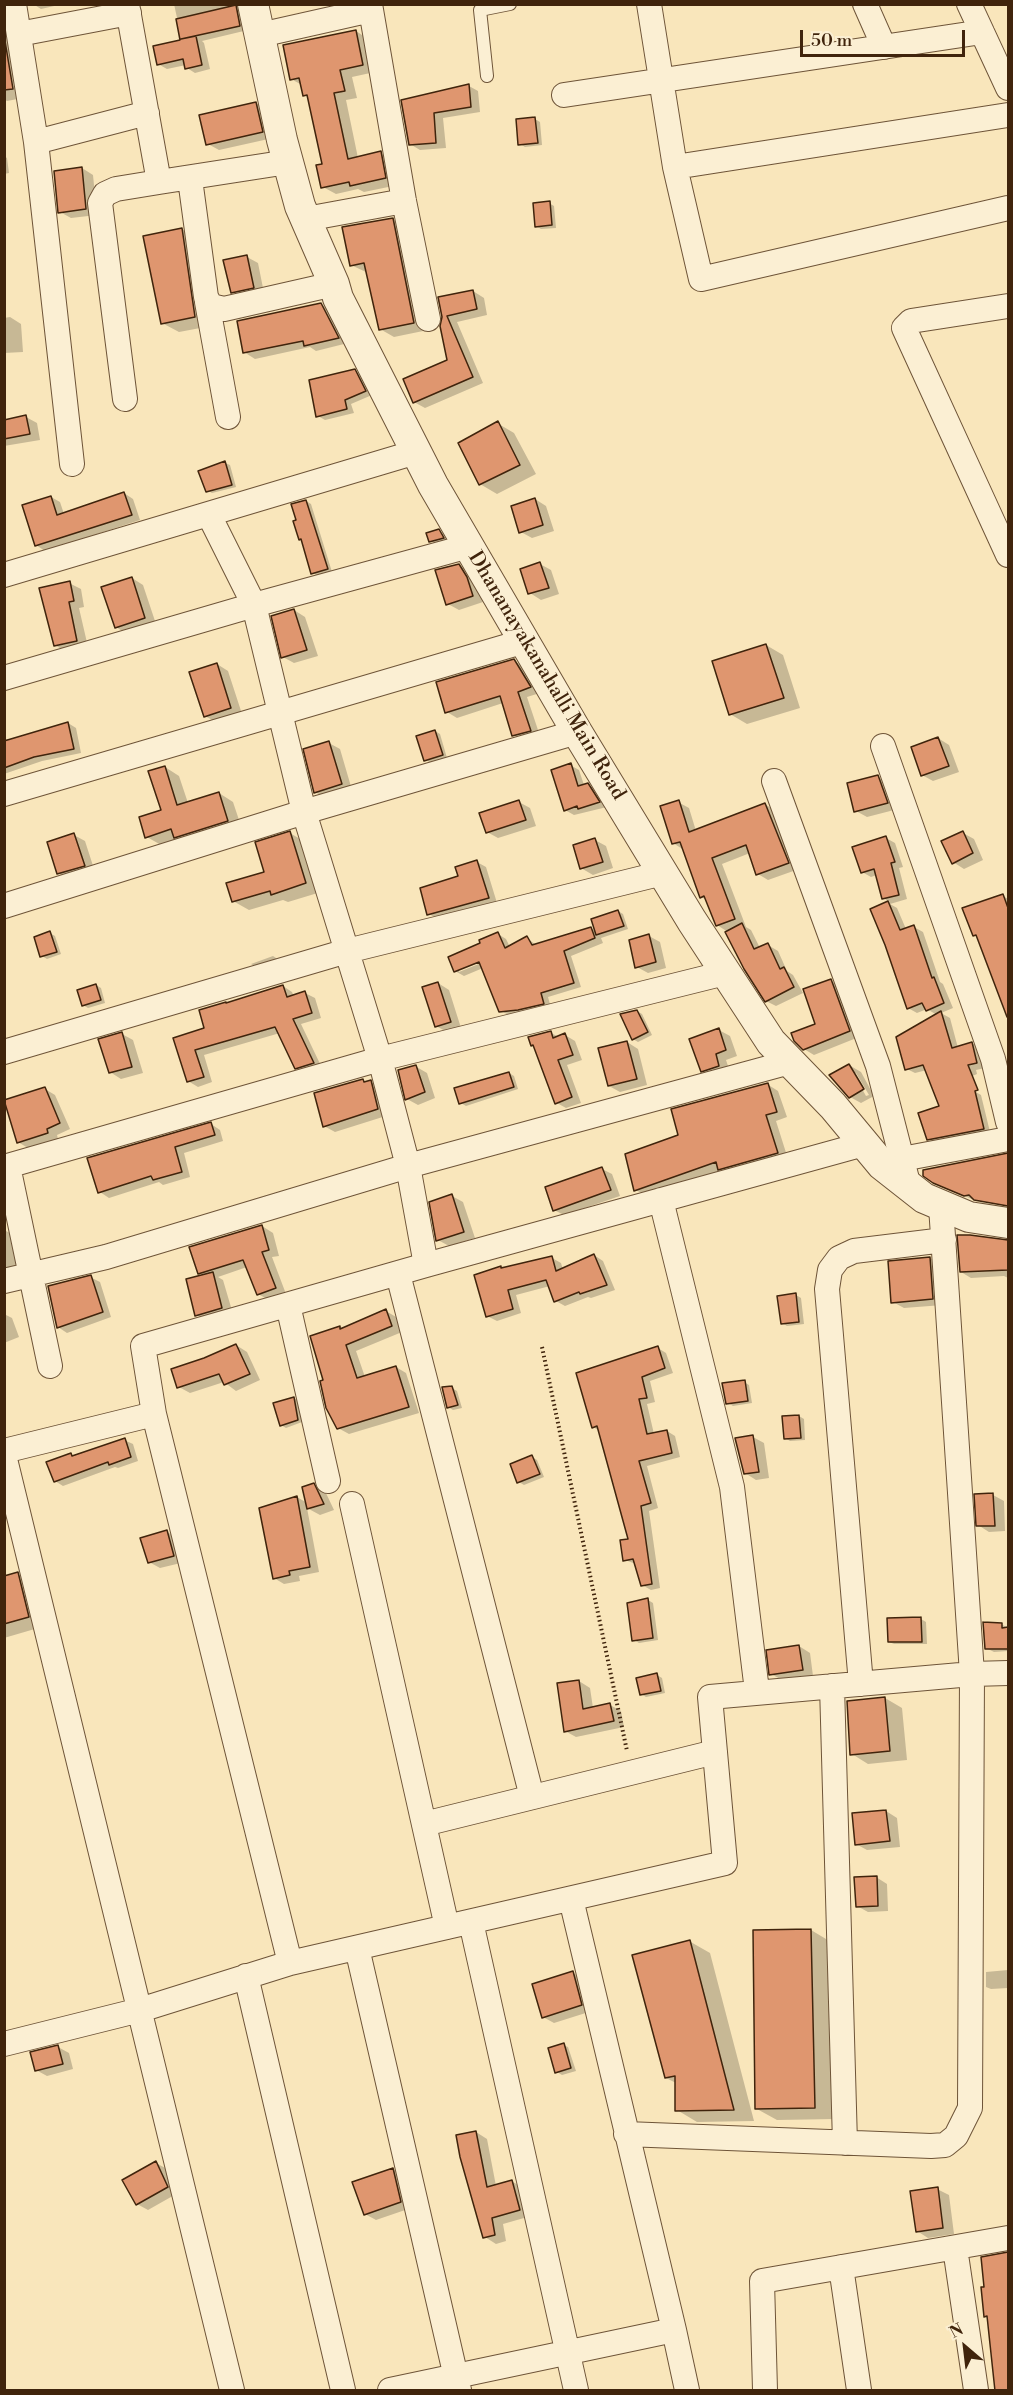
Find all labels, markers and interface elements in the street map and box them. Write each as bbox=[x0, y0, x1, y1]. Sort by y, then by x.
scale bar bbox=[803, 18, 968, 56]
text: 50 m bbox=[811, 29, 852, 52]
street label: Dhananayakanahalli Main Road bbox=[462, 547, 630, 805]
north arrow bbox=[935, 2317, 995, 2377]
text: N bbox=[946, 2319, 967, 2343]

